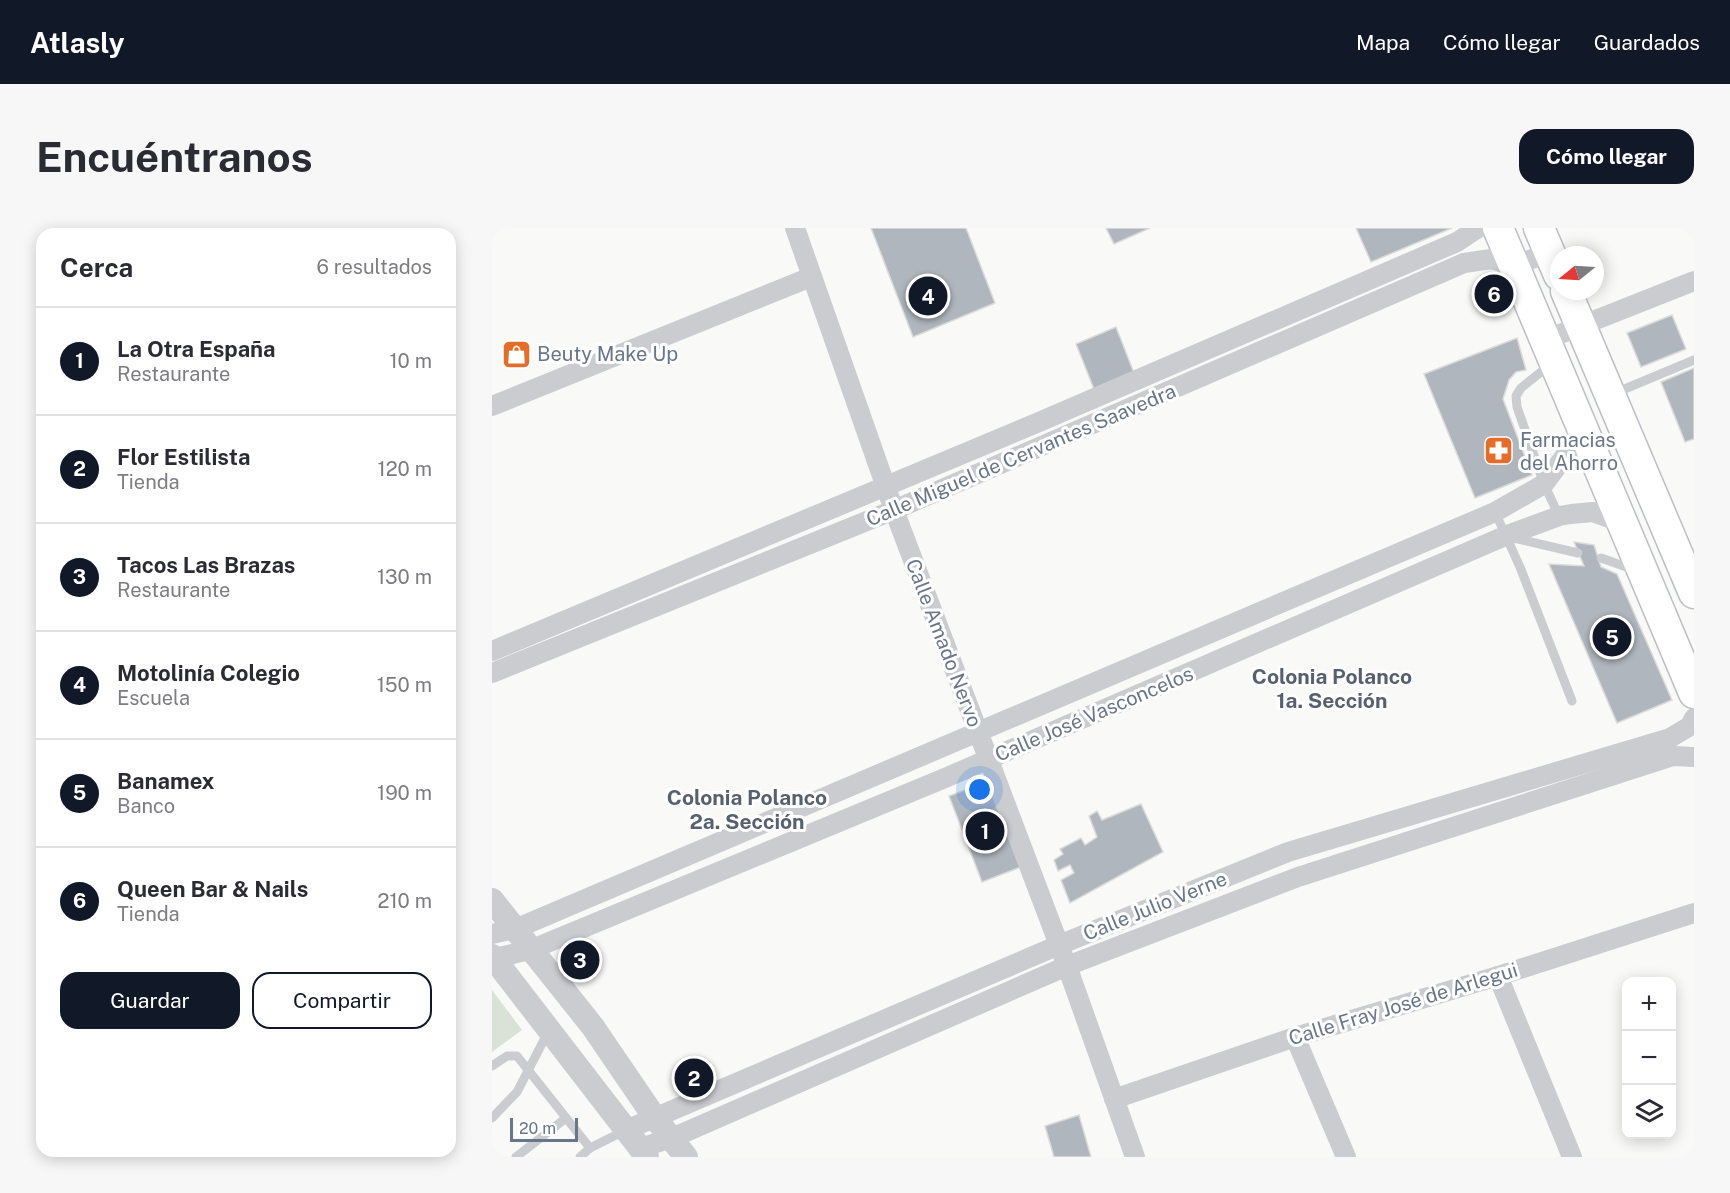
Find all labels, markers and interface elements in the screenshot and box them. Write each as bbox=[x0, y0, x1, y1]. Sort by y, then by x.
text: Atlasly bbox=[30, 26, 124, 59]
text: Mapa bbox=[1356, 30, 1410, 55]
text: Cómo llegar bbox=[1443, 30, 1561, 55]
text: Guardados bbox=[1594, 30, 1700, 55]
button: Cómo llegar bbox=[1519, 129, 1694, 184]
text: Encuéntranos bbox=[36, 132, 313, 181]
north arrow bbox=[1550, 246, 1604, 300]
text: Cerca bbox=[60, 252, 133, 283]
text: 6 resultados bbox=[317, 255, 432, 279]
pin: 6 bbox=[1474, 272, 1514, 316]
pin: 4 bbox=[908, 274, 948, 318]
text: La Otra España bbox=[117, 336, 276, 362]
shop icon: Beuty Make Up bbox=[500, 338, 532, 370]
place label: Beuty Make Up bbox=[537, 342, 678, 366]
text: 1 bbox=[75, 349, 84, 373]
text: 10 m bbox=[389, 349, 432, 373]
text: Restaurante bbox=[117, 362, 230, 386]
street label: Calle Miguel de Cervantes Saavedra bbox=[863, 379, 1179, 531]
place label: Farmacias del Ahorro bbox=[1520, 428, 1618, 475]
pharmacy icon: Farmacias del Ahorro bbox=[1483, 435, 1515, 467]
text: Flor Estilista bbox=[117, 444, 250, 470]
text: 2 bbox=[73, 457, 86, 481]
text: 120 m bbox=[378, 457, 432, 481]
text: Tienda bbox=[117, 470, 180, 494]
text: Tacos Las Brazas bbox=[117, 552, 295, 578]
street label: Calle Amado Nervo bbox=[901, 556, 987, 730]
text: 3 bbox=[73, 565, 86, 589]
text: 130 m bbox=[377, 565, 432, 589]
text: Restaurante bbox=[117, 578, 230, 602]
pin: 5 bbox=[1592, 614, 1632, 660]
text: Motolinía Colegio bbox=[117, 660, 300, 686]
street label: Calle José Vasconcelos bbox=[991, 661, 1197, 767]
district label: Colonia Polanco 1a. Sección bbox=[1252, 664, 1412, 713]
text: 4 bbox=[73, 673, 86, 697]
text: 150 m bbox=[377, 673, 432, 697]
text: Escuela bbox=[117, 686, 190, 710]
text: Banamex bbox=[117, 768, 214, 794]
your location bbox=[965, 775, 994, 804]
text: 5 bbox=[73, 781, 86, 805]
text: 190 m bbox=[377, 781, 432, 805]
district label: Colonia Polanco 2a. Sección bbox=[667, 785, 827, 834]
text: Banco bbox=[117, 794, 175, 818]
pin: 1 bbox=[966, 808, 1004, 854]
street label: Calle Julio Verne bbox=[1080, 866, 1230, 946]
text: Queen Bar & Nails bbox=[117, 876, 308, 902]
text: 6 bbox=[73, 889, 86, 913]
text: 210 m bbox=[378, 889, 432, 913]
text: Tienda bbox=[117, 902, 180, 926]
pin: 3 bbox=[560, 938, 599, 982]
street label: Calle Fray José de Arlegui bbox=[1286, 958, 1520, 1050]
button: Guardar bbox=[60, 972, 240, 1029]
button: Compartir bbox=[252, 972, 432, 1029]
map controls bbox=[1622, 977, 1676, 1139]
button: + bbox=[1622, 977, 1676, 1031]
button: − bbox=[1622, 1031, 1676, 1085]
pin: 2 bbox=[674, 1056, 714, 1100]
button: layers bbox=[1622, 1085, 1676, 1139]
scale bar bbox=[510, 1115, 578, 1142]
text: 20 m bbox=[519, 1119, 556, 1138]

